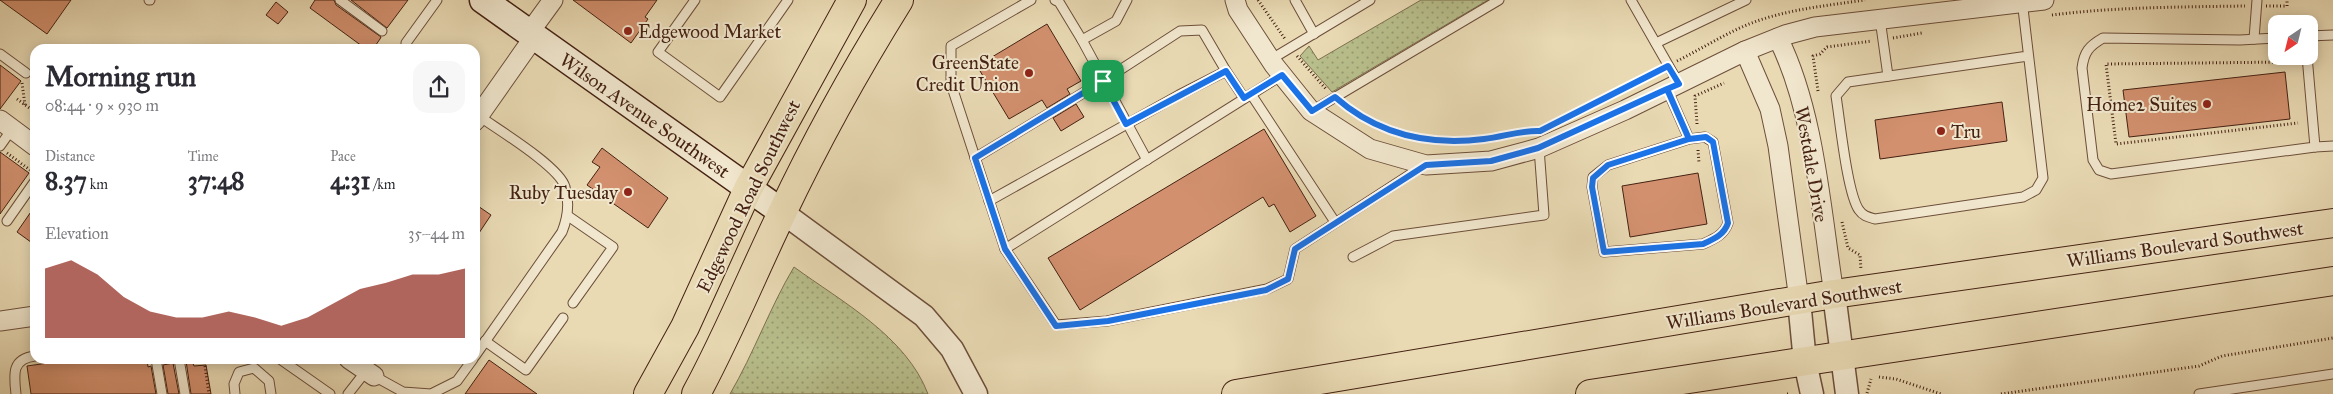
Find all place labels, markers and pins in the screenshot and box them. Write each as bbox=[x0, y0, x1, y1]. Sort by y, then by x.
place label: Edgewood Market bbox=[638, 20, 781, 44]
marker: Edgewood Market bbox=[622, 25, 634, 37]
place label: GreenState Credit Union bbox=[916, 51, 1019, 96]
pin bbox=[1082, 60, 1124, 102]
marker: GreenState Credit Union bbox=[1023, 67, 1035, 79]
place label: Home2 Suites bbox=[2086, 93, 2197, 116]
marker: Home2 Suites bbox=[2201, 98, 2213, 110]
place label: Tru bbox=[1951, 120, 1981, 143]
marker: Tru bbox=[1935, 125, 1947, 137]
place label: Ruby Tuesday bbox=[509, 181, 619, 204]
marker: Ruby Tuesday bbox=[622, 186, 634, 198]

